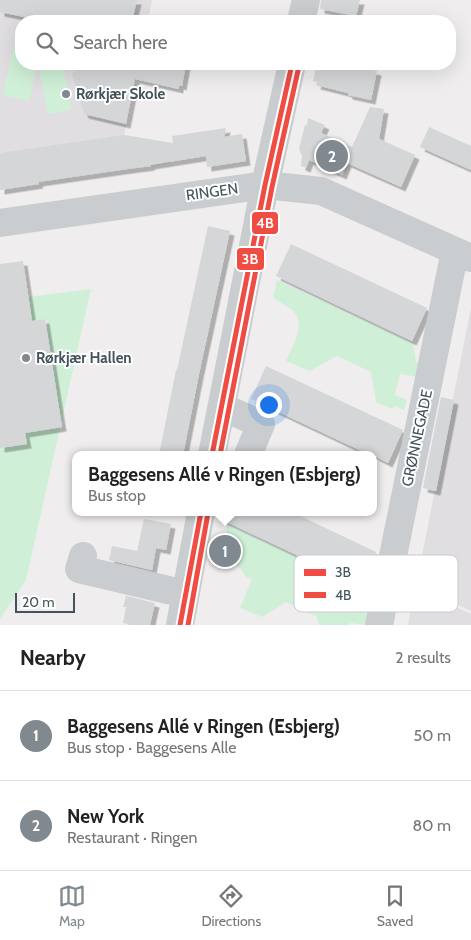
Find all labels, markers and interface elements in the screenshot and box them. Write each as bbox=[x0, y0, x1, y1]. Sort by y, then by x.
search box bbox=[15, 15, 456, 70]
icon: search bbox=[33, 29, 61, 57]
text: Search here bbox=[73, 31, 167, 54]
place label: Rørkjær Skole bbox=[76, 85, 166, 103]
marker: Rørkjær Skole bbox=[60, 88, 72, 100]
pin: 2 bbox=[316, 137, 348, 175]
street label: RINGEN bbox=[185, 179, 239, 205]
line badge: 4B bbox=[251, 211, 279, 235]
text: 4B bbox=[256, 214, 274, 232]
line badge: 3B bbox=[236, 247, 265, 271]
text: 3B bbox=[242, 250, 258, 268]
place label: Rørkjær Hallen bbox=[36, 349, 132, 367]
marker: Rørkjær Hallen bbox=[20, 352, 32, 364]
street label: GRØNNEGADE bbox=[398, 388, 436, 488]
your location bbox=[256, 392, 282, 418]
popup bbox=[72, 451, 377, 516]
text: Baggesens Allé v Ringen (Esbjerg) bbox=[88, 463, 361, 486]
text: Bus stop bbox=[88, 486, 146, 505]
pin: 1 bbox=[209, 532, 241, 570]
legend bbox=[294, 555, 458, 612]
text: 3B bbox=[335, 563, 351, 581]
text: 4B bbox=[335, 586, 351, 604]
scale bar bbox=[15, 590, 75, 613]
text: 20 m bbox=[22, 593, 55, 611]
text: Nearby bbox=[20, 645, 86, 670]
text: 2 results bbox=[395, 648, 451, 667]
text: Baggesens Allé v Ringen (Esbjerg) bbox=[67, 715, 340, 738]
text: 1 bbox=[33, 726, 39, 745]
text: 50 m bbox=[414, 726, 451, 745]
text: Bus stop · Baggesens Alle bbox=[67, 738, 237, 757]
text: New York bbox=[67, 805, 144, 828]
text: 2 bbox=[32, 816, 40, 835]
text: 80 m bbox=[413, 816, 451, 835]
text: Restaurant · Ringen bbox=[67, 828, 197, 847]
tab: Map bbox=[58, 882, 86, 930]
tab: Directions bbox=[201, 882, 261, 930]
tab: Saved bbox=[377, 882, 413, 930]

